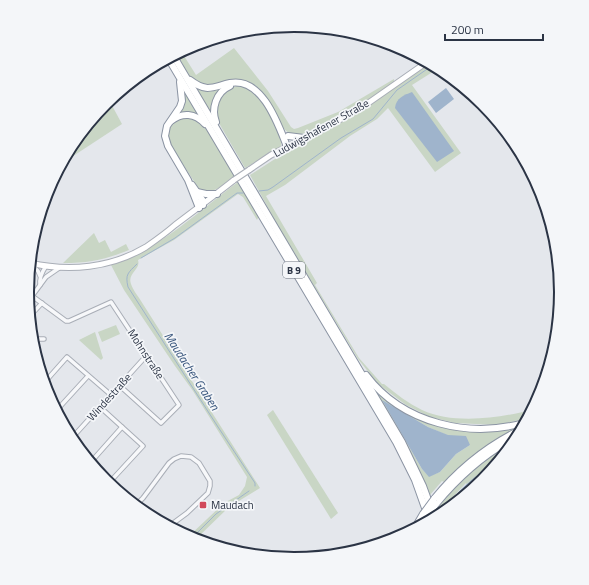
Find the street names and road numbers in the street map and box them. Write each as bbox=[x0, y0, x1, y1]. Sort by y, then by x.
street label: Ludwigshafener Straße bbox=[270, 95, 372, 161]
road number: B 9 bbox=[283, 262, 305, 278]
street label: Mohnstraße bbox=[124, 326, 168, 383]
street label: Windestraße bbox=[83, 369, 135, 425]

